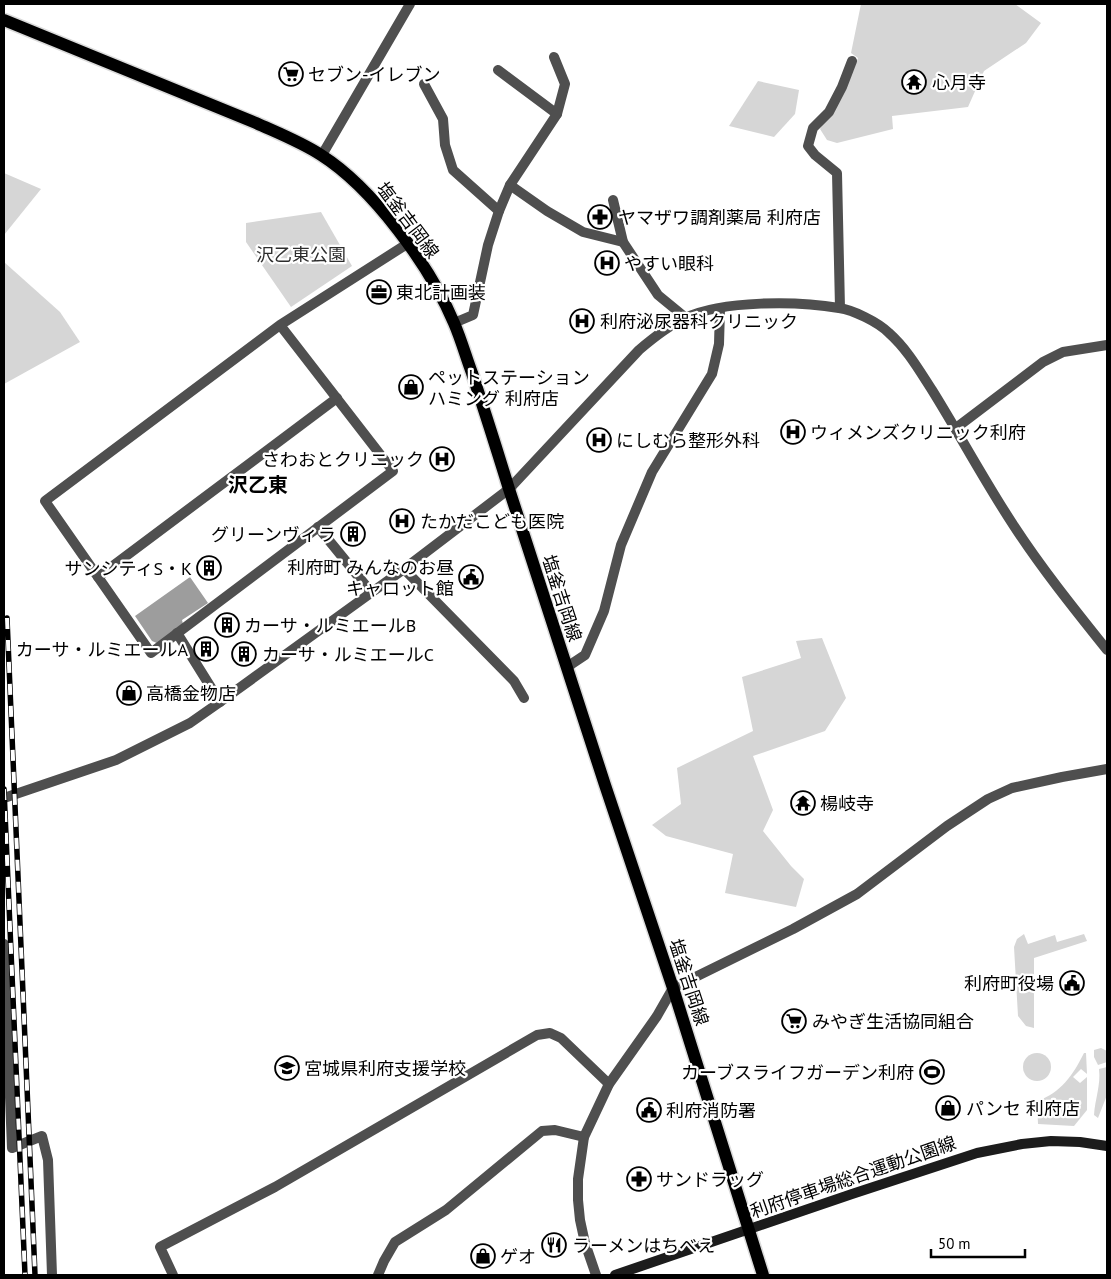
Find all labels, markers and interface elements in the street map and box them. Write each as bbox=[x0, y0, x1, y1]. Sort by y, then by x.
supermarket icon: セブン-イレブン bbox=[278, 61, 304, 87]
place label: セブン-イレブン bbox=[308, 63, 440, 86]
temple icon: 心月寺 bbox=[901, 69, 927, 95]
place label: 心月寺 bbox=[932, 71, 986, 94]
street label: 塩釜吉岡線 bbox=[372, 177, 444, 263]
pharmacy icon: ヤマザワ調剤薬局 利府店 bbox=[587, 204, 613, 230]
place label: ヤマザワ調剤薬局 利府店 bbox=[618, 206, 821, 229]
park label: 沢乙東公園 bbox=[256, 243, 346, 266]
hospital icon: やすい眼科 bbox=[594, 250, 620, 276]
place label: やすい眼科 bbox=[624, 252, 714, 275]
office icon: 東北計画装 bbox=[366, 279, 392, 305]
place label: 東北計画装 bbox=[396, 281, 486, 304]
hospital icon: 利府泌尿器科クリニック bbox=[569, 308, 595, 334]
place label: 利府泌尿器科クリニック bbox=[600, 310, 798, 333]
place label: ペットステーション ハミング 利府店 bbox=[428, 366, 590, 410]
shop icon: ペットステーション ハミング 利府店 bbox=[398, 374, 424, 400]
hospital icon: ウィメンズクリニック利府 bbox=[780, 419, 806, 445]
place label: ウィメンズクリニック利府 bbox=[810, 421, 1026, 444]
hospital icon: にしむら整形外科 bbox=[586, 427, 612, 453]
place label: にしむら整形外科 bbox=[616, 429, 760, 452]
hospital icon: さわおとクリニック bbox=[429, 446, 455, 472]
place label: さわおとクリニック bbox=[262, 448, 424, 471]
district label: 沢乙東 bbox=[228, 472, 288, 498]
hospital icon: たかだこども医院 bbox=[389, 508, 415, 534]
place label: たかだこども医院 bbox=[420, 510, 564, 533]
building icon: グリーンヴィラ bbox=[340, 521, 366, 547]
place label: グリーンヴィラ bbox=[211, 523, 336, 546]
street label: 塩釜吉岡線 bbox=[537, 552, 587, 644]
building icon: サンシティS・K bbox=[196, 555, 222, 581]
place label: 利府町 みんなのお昼 キャロット館 bbox=[287, 556, 454, 600]
place label: サンシティS・K bbox=[65, 557, 192, 580]
public building icon: 利府町 みんなのお昼 キャロット館 bbox=[458, 564, 484, 590]
building icon: カーサ・ルミエールB bbox=[214, 612, 240, 638]
place label: カーサ・ルミエールB bbox=[244, 614, 416, 637]
building icon: カーサ・ルミエールA bbox=[193, 636, 219, 662]
place label: カーサ・ルミエールA bbox=[16, 638, 188, 661]
building icon: カーサ・ルミエールC bbox=[231, 641, 257, 667]
place label: カーサ・ルミエールC bbox=[262, 643, 434, 666]
shop icon: 高橋金物店 bbox=[116, 680, 142, 706]
place label: 高橋金物店 bbox=[146, 682, 236, 705]
temple icon: 楊岐寺 bbox=[790, 790, 816, 816]
place label: 楊岐寺 bbox=[820, 792, 874, 815]
street label: 塩釜吉岡線 bbox=[664, 936, 714, 1028]
public building icon: 利府町役場 bbox=[1059, 970, 1085, 996]
place label: 利府町役場 bbox=[964, 972, 1054, 995]
supermarket icon: みやぎ生活協同組合 bbox=[781, 1008, 807, 1034]
place label: みやぎ生活協同組合 bbox=[812, 1010, 974, 1033]
school or university icon: 宮城県利府支援学校 bbox=[274, 1055, 300, 1081]
place label: 宮城県利府支援学校 bbox=[304, 1057, 466, 1080]
sports icon: カーブスライフガーデン利府 bbox=[919, 1059, 945, 1085]
place label: カーブスライフガーデン利府 bbox=[681, 1061, 914, 1084]
shop icon: パンセ 利府店 bbox=[935, 1095, 961, 1121]
public building icon: 利府消防署 bbox=[636, 1097, 662, 1123]
place label: パンセ 利府店 bbox=[966, 1097, 1080, 1120]
place label: 利府消防署 bbox=[666, 1099, 756, 1122]
street label: 利府停車場総合運動公園線 bbox=[747, 1131, 959, 1223]
pharmacy icon: サンドラッグ bbox=[626, 1166, 652, 1192]
place label: サンドラッグ bbox=[656, 1168, 764, 1191]
scale bar bbox=[931, 1226, 1025, 1258]
restaurant icon: ラーメンはちべえ bbox=[541, 1232, 567, 1258]
place label: ラーメンはちべえ bbox=[572, 1234, 715, 1257]
text: 50 m bbox=[938, 1234, 971, 1253]
shop icon: ゲオ bbox=[470, 1243, 496, 1269]
place label: ゲオ bbox=[500, 1245, 536, 1268]

